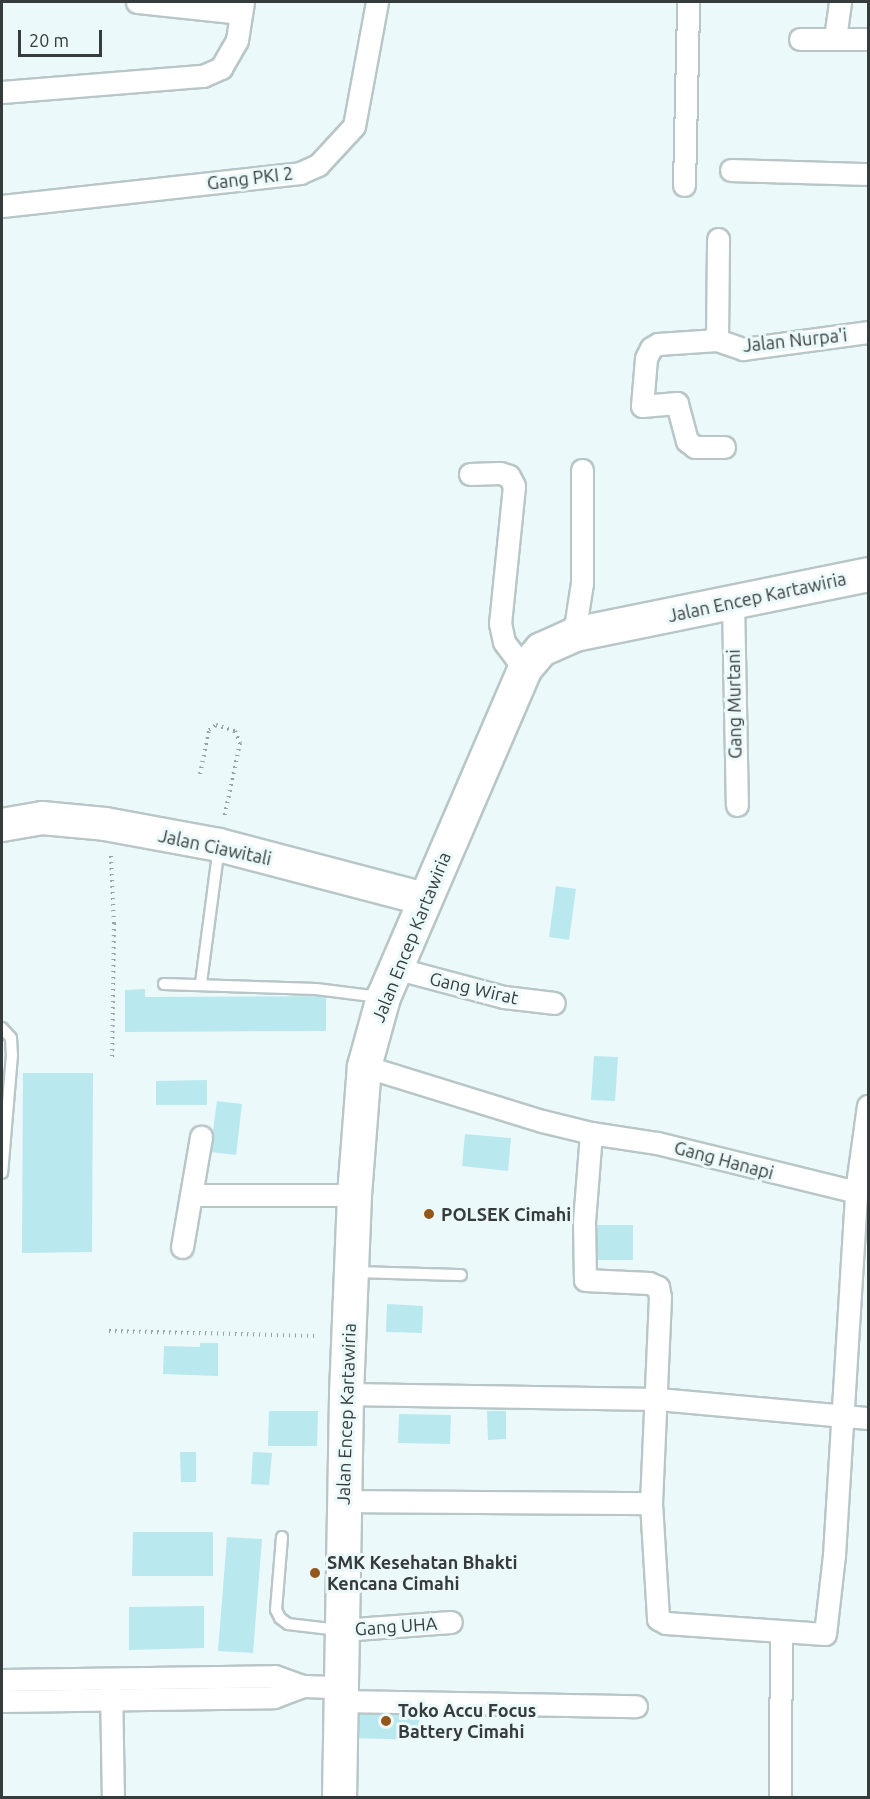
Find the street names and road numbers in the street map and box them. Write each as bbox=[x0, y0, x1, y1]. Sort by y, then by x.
street label: Gang PKI 2 bbox=[206, 162, 294, 194]
street label: Jalan Nurpa'i bbox=[742, 324, 848, 356]
street label: Jalan Encep Kartawiria bbox=[666, 568, 848, 626]
street label: Gang Murtani bbox=[722, 649, 746, 759]
street label: Jalan Ciawitali bbox=[157, 824, 273, 870]
street label: Jalan Encep Kartawiria bbox=[367, 849, 455, 1025]
street label: Gang Wirat bbox=[428, 967, 520, 1009]
street label: Gang Hanapi bbox=[672, 1136, 776, 1184]
street label: Jalan Encep Kartawiria bbox=[332, 1323, 360, 1505]
street label: Gang UHA bbox=[354, 1612, 438, 1640]

